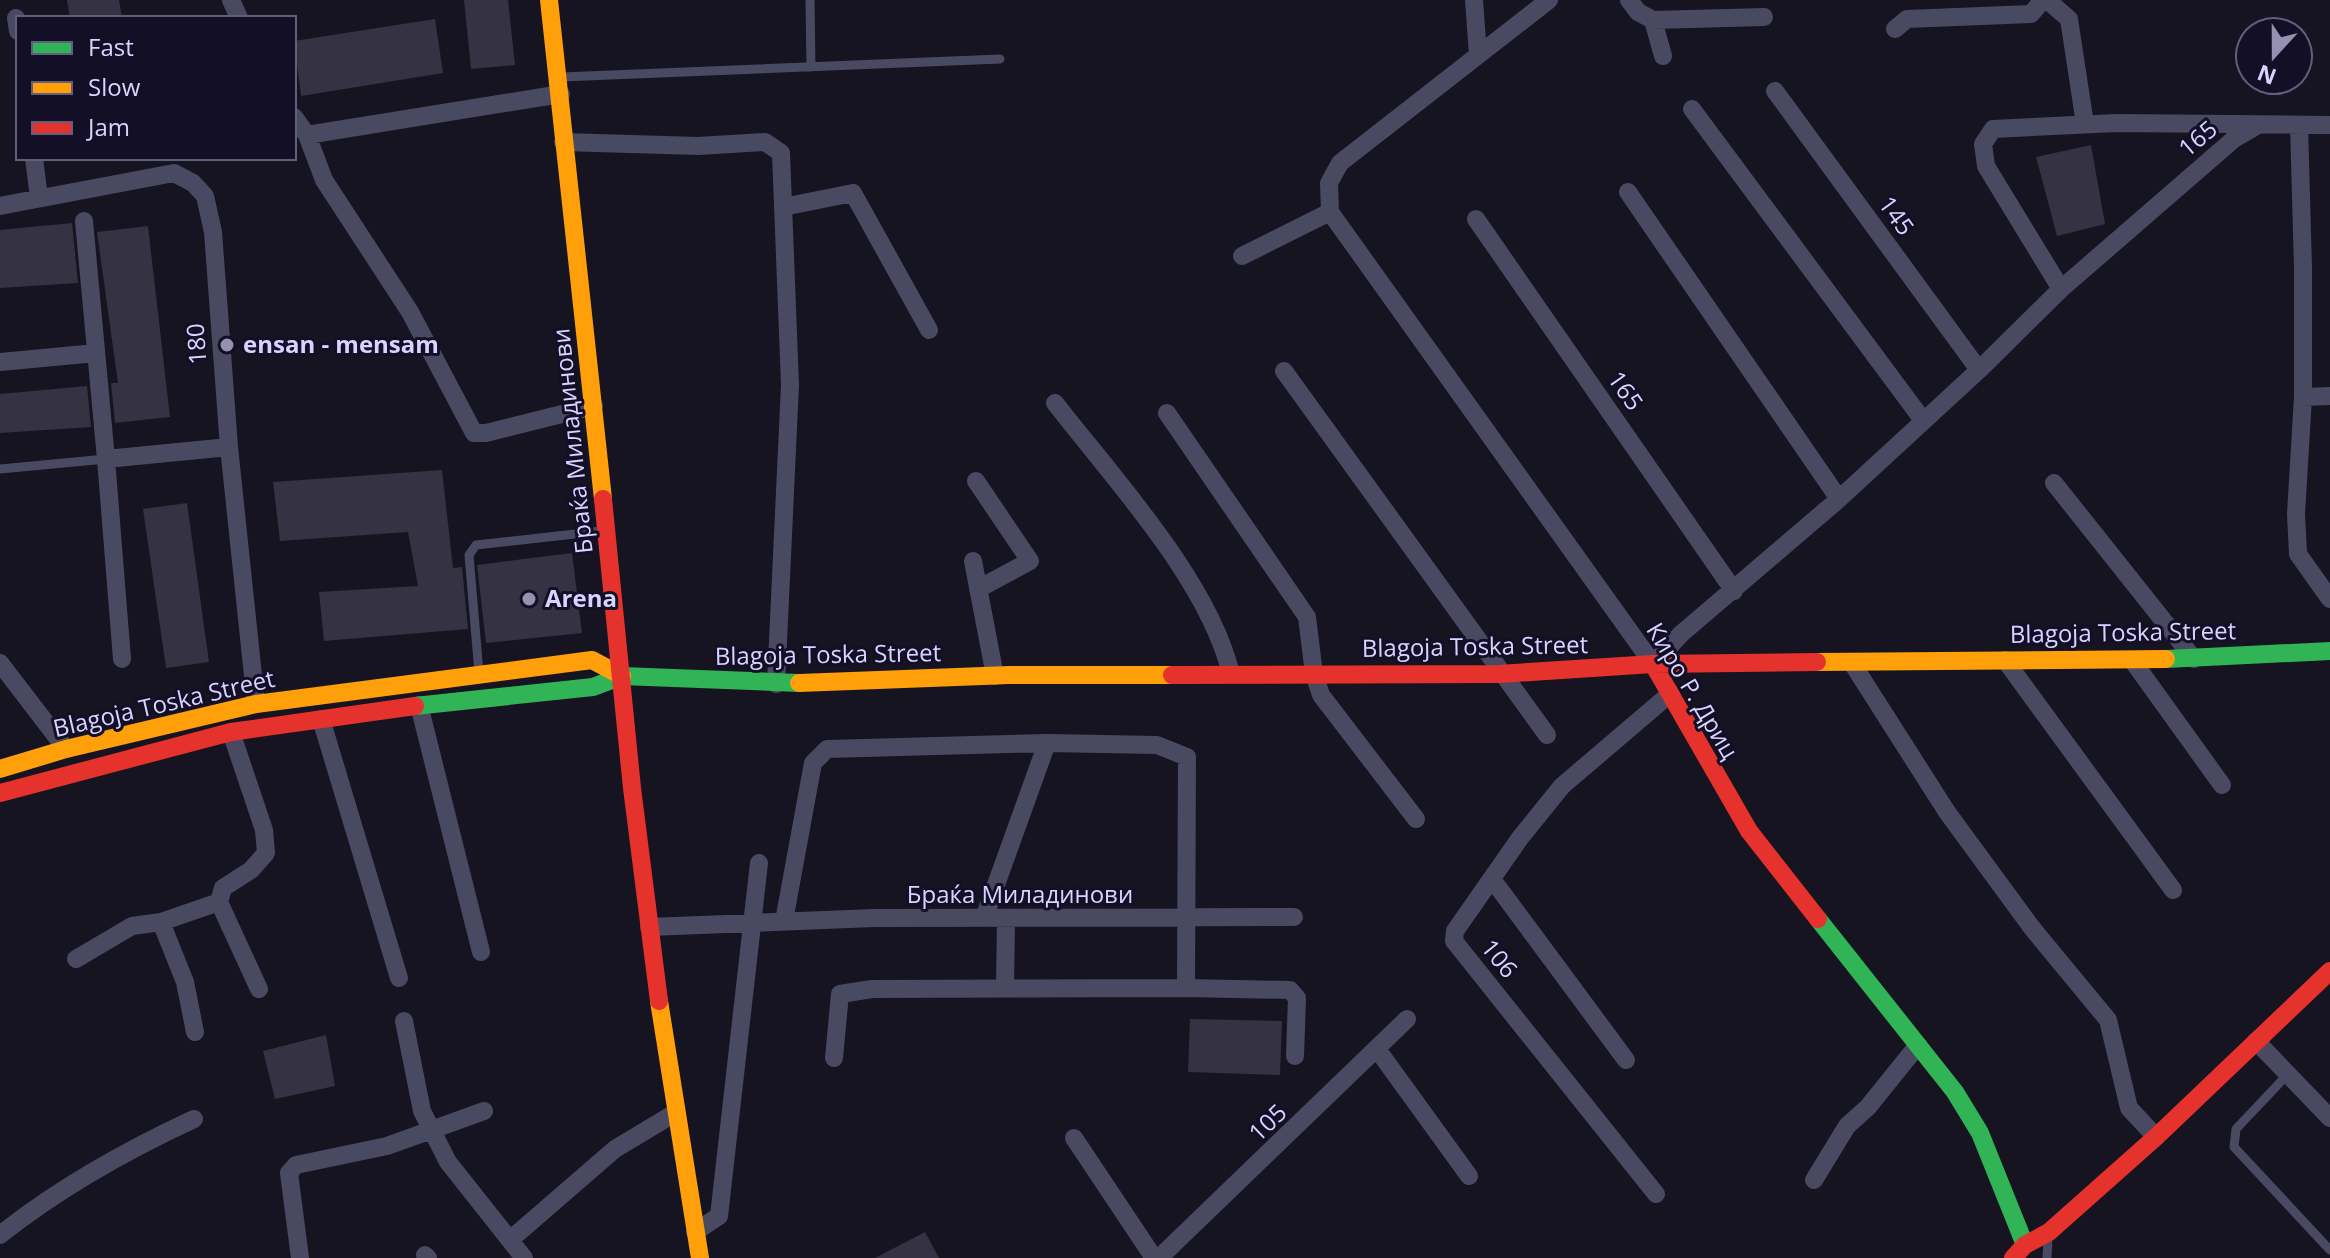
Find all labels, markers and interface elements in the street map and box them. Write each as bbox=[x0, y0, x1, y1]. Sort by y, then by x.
legend bbox=[16, 16, 296, 160]
north arrow bbox=[2234, 16, 2314, 96]
text: Fast bbox=[88, 30, 134, 63]
text: N bbox=[2253, 58, 2280, 93]
text: Slow bbox=[88, 70, 141, 103]
text: Jam bbox=[86, 110, 130, 143]
street label: 165 bbox=[2171, 112, 2223, 164]
street label: 145 bbox=[1872, 189, 1923, 241]
street label: 180 bbox=[178, 322, 213, 366]
place label: ensan - mensam bbox=[243, 327, 439, 360]
street label: Браќа Миладинови bbox=[543, 327, 600, 555]
marker: ensan - mensam bbox=[218, 336, 236, 354]
street label: 165 bbox=[1601, 364, 1652, 416]
place label: Arena bbox=[545, 581, 617, 614]
marker: Arena bbox=[520, 590, 538, 608]
street label: Blagoja Toska Street bbox=[2010, 613, 2236, 650]
street label: Киро Р. Дриц bbox=[1640, 616, 1747, 765]
street label: Blagoja Toska Street bbox=[1362, 627, 1588, 664]
street label: Blagoja Toska Street bbox=[715, 635, 941, 672]
street label: Blagoja Toska Street bbox=[50, 661, 278, 744]
street label: Браќа Миладинови bbox=[907, 877, 1133, 910]
street label: 106 bbox=[1474, 932, 1526, 984]
street label: 105 bbox=[1241, 1096, 1293, 1148]

